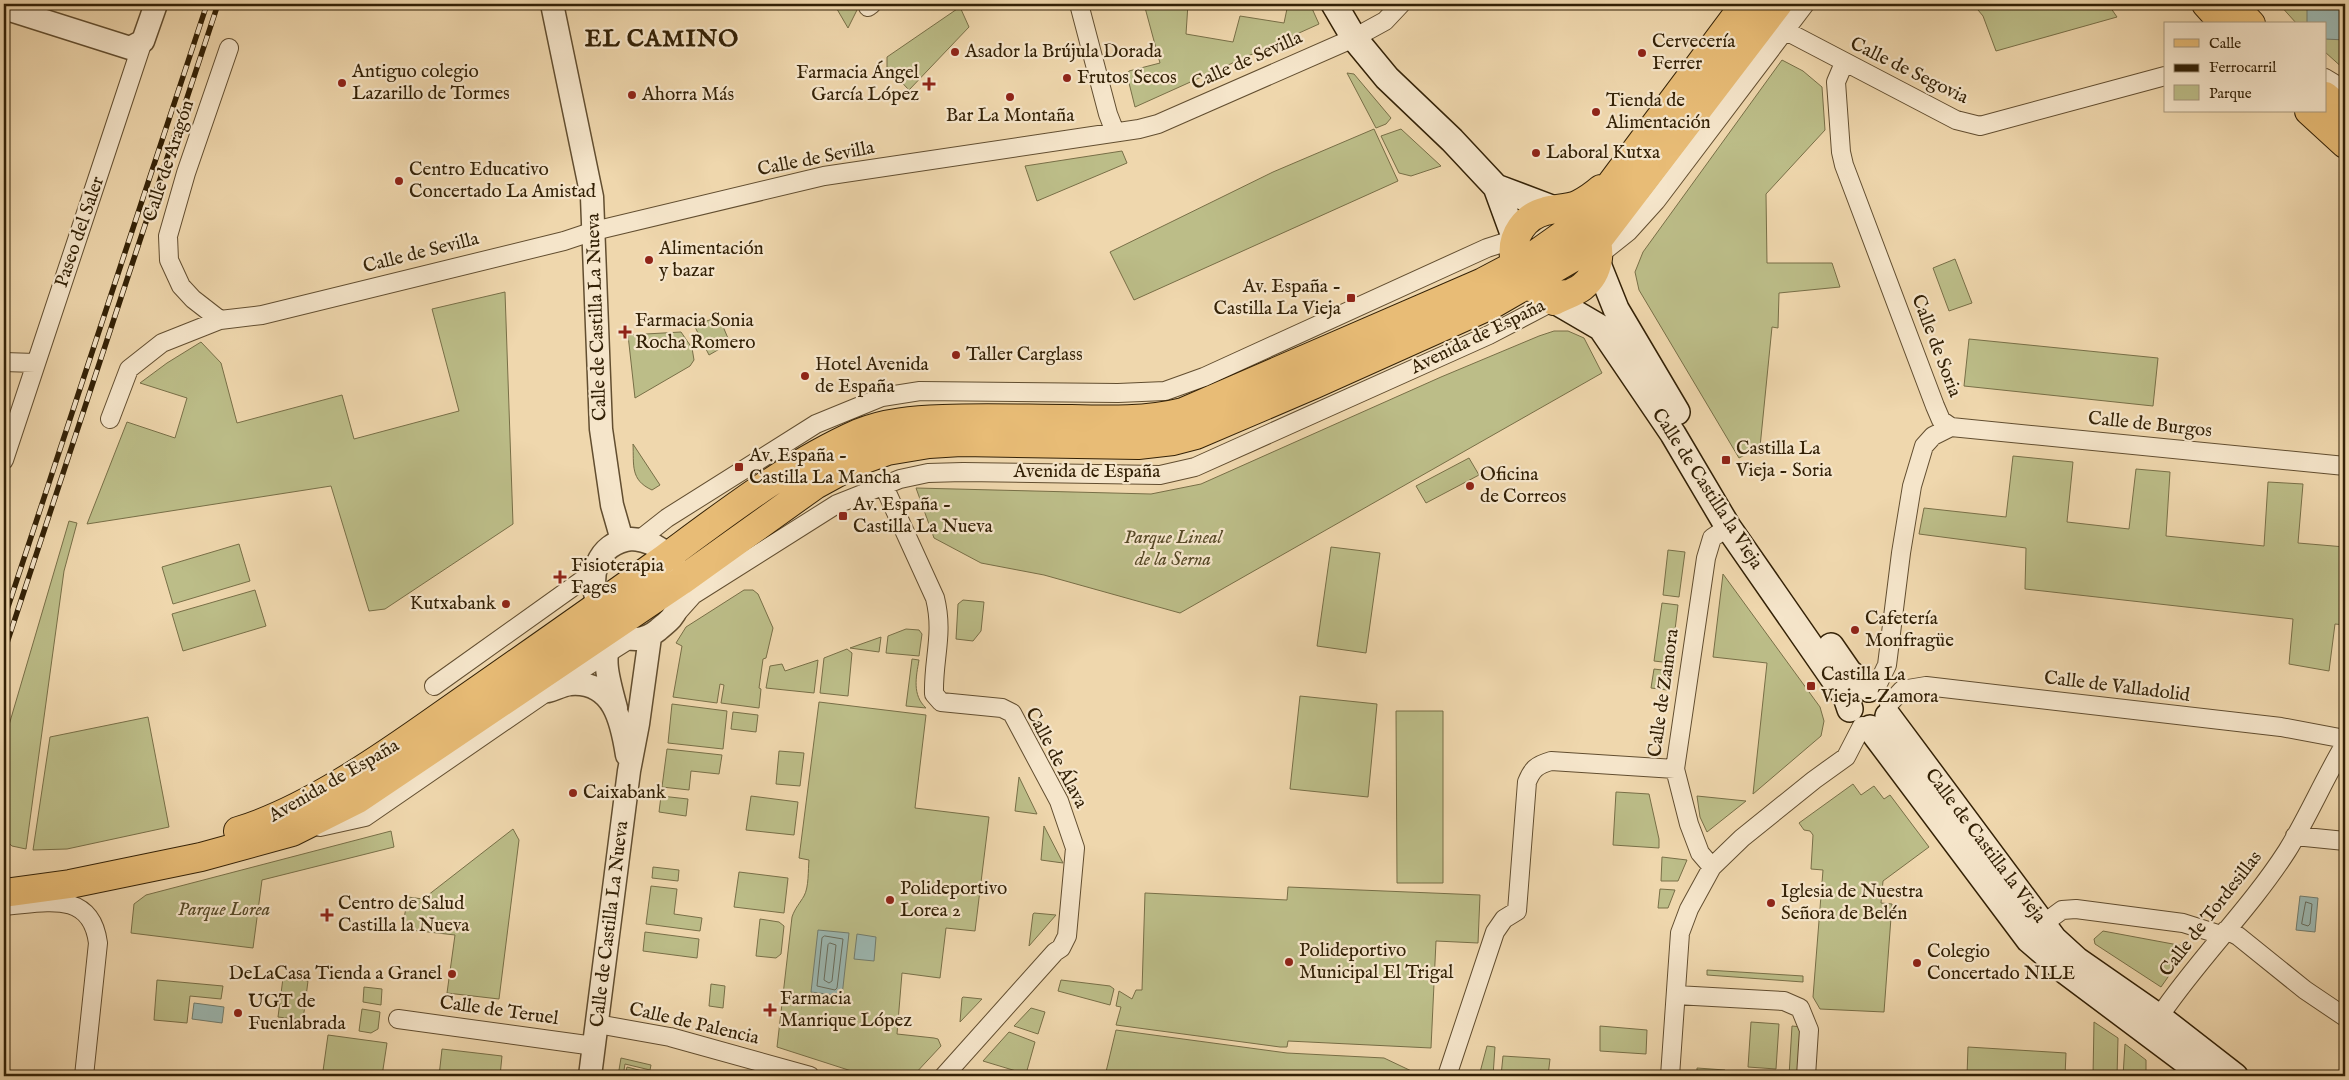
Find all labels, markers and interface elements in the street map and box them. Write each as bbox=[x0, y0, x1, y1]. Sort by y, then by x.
legend bbox=[2164, 22, 2326, 112]
district label: EL CAMINO bbox=[585, 24, 739, 55]
street label: Calle de Sevilla bbox=[1188, 26, 1307, 96]
place label: Cervecería Ferrer bbox=[1652, 30, 1736, 76]
street label: Calle de Segovia bbox=[1846, 32, 1973, 110]
text: Calle bbox=[2209, 34, 2241, 53]
place label: Asador la Brújula Dorada bbox=[964, 40, 1163, 64]
marker: Asador la Brújula Dorada bbox=[949, 46, 961, 58]
marker: Cervecería Ferrer bbox=[1636, 47, 1648, 59]
text: Ferrocarril bbox=[2209, 58, 2277, 77]
place label: Antiguo colegio Lazarillo de Tormes bbox=[351, 60, 510, 106]
place label: Farmacia Ángel García López bbox=[796, 60, 920, 107]
place label: Frutos Secos bbox=[1077, 66, 1177, 90]
marker: Frutos Secos bbox=[1061, 72, 1073, 84]
marker: Antiguo colegio Lazarillo de Tormes bbox=[336, 77, 348, 89]
marker: Farmacia Ángel García López bbox=[923, 78, 935, 90]
place label: Ahorra Más bbox=[641, 83, 734, 107]
text: Parque bbox=[2209, 84, 2252, 103]
marker: Ahorra Más bbox=[626, 89, 638, 101]
place label: Tienda de Alimentación bbox=[1605, 89, 1711, 135]
marker: Bar La Montaña bbox=[1004, 91, 1016, 103]
street label: Calle de Aragón bbox=[138, 97, 200, 225]
place label: Bar La Montaña bbox=[946, 104, 1075, 128]
marker: Tienda de Alimentación bbox=[1590, 106, 1602, 118]
street label: Calle de Sevilla bbox=[756, 136, 877, 182]
place label: Laboral Kutxa bbox=[1546, 141, 1661, 165]
marker: Laboral Kutxa bbox=[1530, 147, 1542, 159]
place label: Centro Educativo Concertado La Amistad bbox=[409, 158, 597, 204]
street label: Paseo del Saler bbox=[50, 173, 110, 291]
marker: Centro Educativo Concertado La Amistad bbox=[393, 175, 405, 187]
street label: Calle de Castilla La Nueva bbox=[581, 212, 613, 421]
street label: Calle de Sevilla bbox=[361, 227, 482, 279]
place label: Alimentación y bazar bbox=[658, 237, 764, 283]
marker: Alimentación y bazar bbox=[643, 254, 655, 266]
place label: Av. España - Castilla La Vieja bbox=[1213, 275, 1342, 321]
street label: Calle de Soria bbox=[1905, 291, 1967, 402]
marker: Av. España - Castilla La Vieja bbox=[1345, 292, 1357, 304]
street label: Avenida de España bbox=[1406, 294, 1550, 380]
place label: Farmacia Sonia Rocha Romero bbox=[635, 309, 755, 355]
marker: Farmacia Sonia Rocha Romero bbox=[619, 326, 631, 338]
place label: Taller Carglass bbox=[966, 343, 1083, 367]
marker: Taller Carglass bbox=[950, 349, 962, 361]
place label: Hotel Avenida de España bbox=[815, 353, 930, 399]
marker: Hotel Avenida de España bbox=[799, 370, 811, 382]
street label: Calle de Castilla la Vieja bbox=[1646, 404, 1768, 575]
street label: Calle de Burgos bbox=[2087, 407, 2213, 443]
place label: Castilla La Vieja - Soria bbox=[1735, 437, 1833, 483]
place label: Av. España - Castilla La Mancha bbox=[748, 444, 901, 490]
marker: Castilla La Vieja - Soria bbox=[1720, 454, 1732, 466]
street label: Avenida de España bbox=[1013, 460, 1161, 484]
marker: Av. España - Castilla La Mancha bbox=[733, 461, 745, 473]
place label: Oficina de Correos bbox=[1480, 463, 1566, 509]
marker: Oficina de Correos bbox=[1464, 480, 1476, 492]
place label: Av. España - Castilla La Nueva bbox=[852, 493, 994, 539]
marker: Av. España - Castilla La Nueva bbox=[837, 510, 849, 522]
park label: Parque Lineal de la Serna bbox=[1124, 526, 1223, 572]
place label: Fisioterapia Fages bbox=[571, 554, 665, 600]
marker: Fisioterapia Fages bbox=[553, 570, 567, 584]
place label: Kutxabank bbox=[410, 592, 497, 616]
marker: Kutxabank bbox=[500, 598, 512, 610]
place label: Cafetería Monfragüe bbox=[1865, 607, 1954, 653]
marker: Cafetería Monfragüe bbox=[1849, 624, 1861, 636]
street label: Calle de Zamora bbox=[1643, 626, 1685, 759]
place label: Castilla La Vieja - Zamora bbox=[1820, 663, 1939, 709]
street label: Calle de Valladolid bbox=[2043, 666, 2192, 708]
marker: Castilla La Vieja - Zamora bbox=[1805, 680, 1817, 692]
street label: Calle de Álava bbox=[1019, 703, 1094, 813]
street label: Avenida de España bbox=[264, 734, 404, 829]
street label: Calle de Castilla la Vieja bbox=[1919, 764, 2051, 929]
place label: Caixabank bbox=[583, 781, 667, 805]
marker: Caixabank bbox=[567, 787, 579, 799]
street label: Calle de Castilla La Nueva bbox=[585, 819, 635, 1029]
street label: Calle de Tordesillas bbox=[2154, 846, 2268, 982]
place label: Polideportivo Lorea 2 bbox=[900, 877, 1007, 923]
place label: Iglesia de Nuestra Señora de Belén bbox=[1781, 880, 1924, 926]
place label: Centro de Salud Castilla la Nueva bbox=[338, 892, 470, 938]
marker: Polideportivo Lorea 2 bbox=[884, 894, 896, 906]
marker: Iglesia de Nuestra Señora de Belén bbox=[1765, 897, 1777, 909]
park label: Parque Lorea bbox=[178, 898, 270, 922]
marker: Centro de Salud Castilla la Nueva bbox=[320, 908, 334, 922]
place label: Polideportivo Municipal El Trigal bbox=[1299, 939, 1454, 985]
place label: Colegio Concertado NILE bbox=[1927, 940, 2075, 986]
marker: Polideportivo Municipal El Trigal bbox=[1283, 956, 1295, 968]
marker: Colegio Concertado NILE bbox=[1911, 957, 1923, 969]
place label: DeLaCasa Tienda a Granel bbox=[229, 962, 443, 986]
marker: DeLaCasa Tienda a Granel bbox=[446, 968, 458, 980]
place label: Farmacia Manrique López bbox=[780, 987, 912, 1033]
place label: UGT de Fuenlabrada bbox=[248, 990, 346, 1036]
street label: Calle de Teruel bbox=[438, 991, 561, 1031]
street label: Calle de Palencia bbox=[627, 997, 762, 1051]
marker: Farmacia Manrique López bbox=[764, 1004, 776, 1016]
marker: UGT de Fuenlabrada bbox=[232, 1007, 244, 1019]

